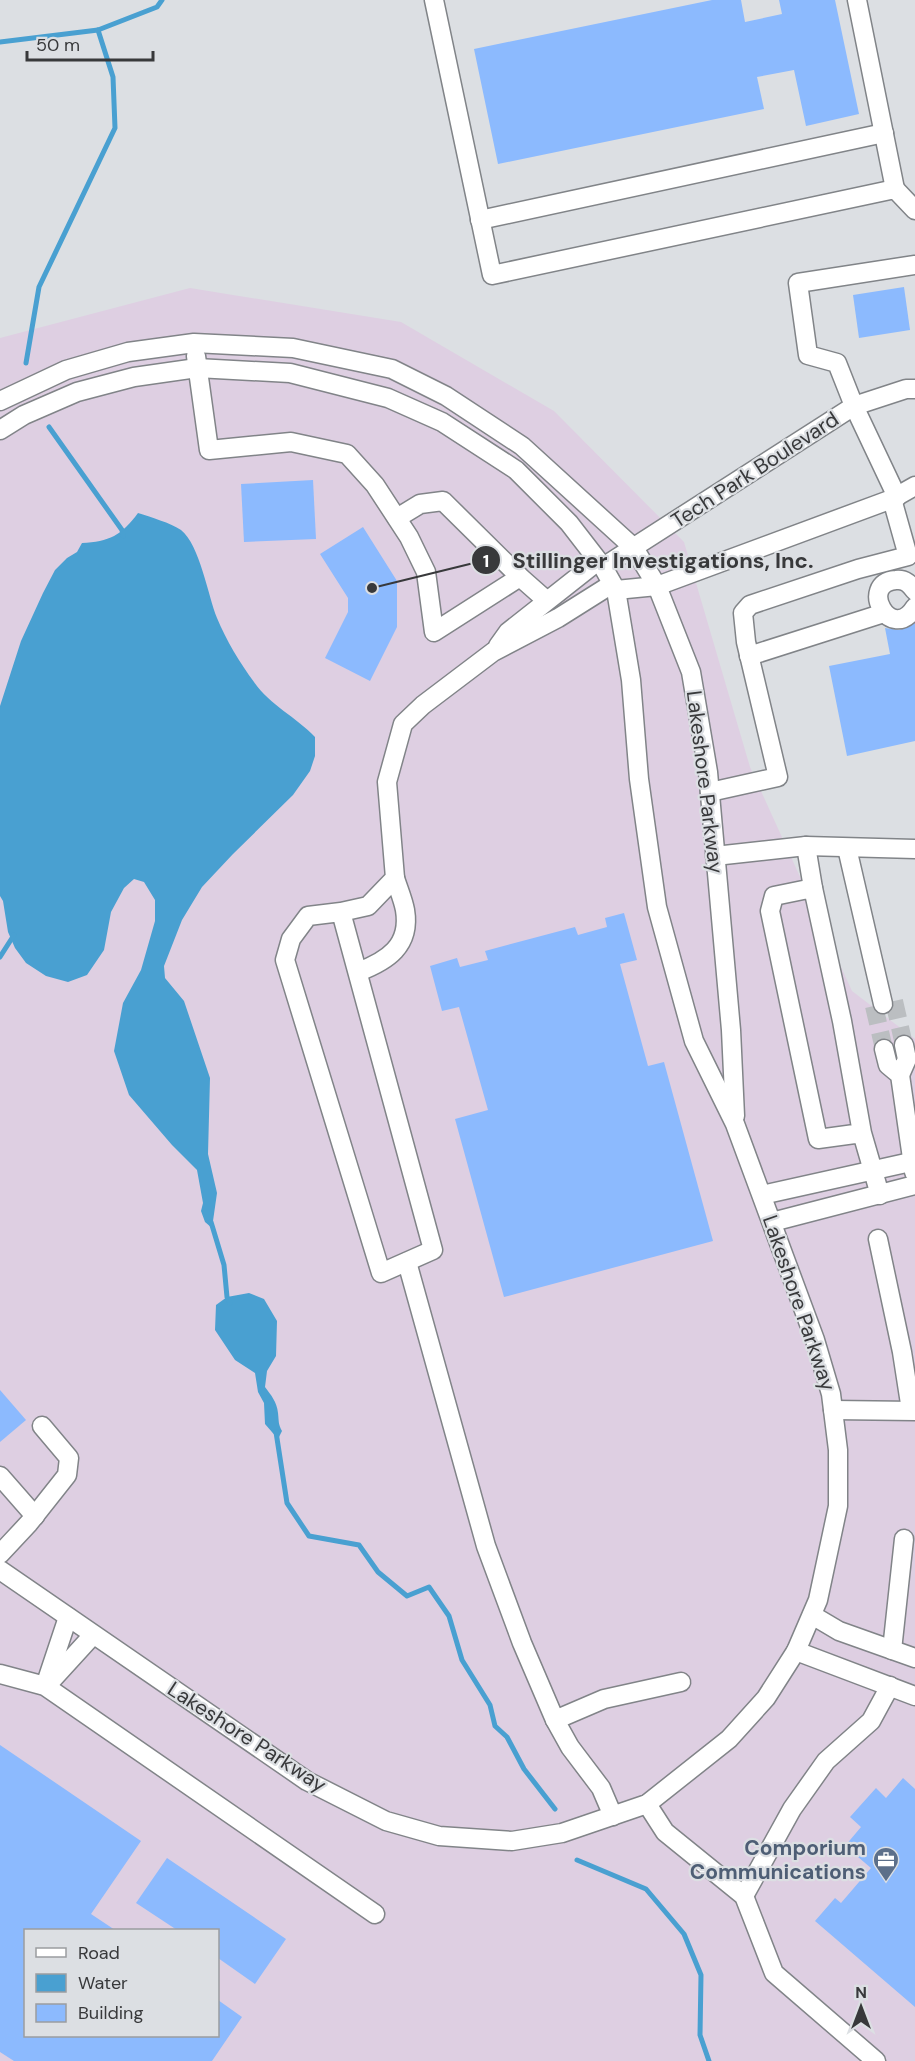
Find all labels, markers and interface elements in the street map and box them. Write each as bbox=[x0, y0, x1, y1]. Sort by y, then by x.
scale bar bbox=[27, 24, 153, 62]
text: 50 m bbox=[36, 33, 80, 57]
street label: Tech Park Boulevard bbox=[666, 405, 844, 535]
callout: Stillinger Investigations, Inc. bbox=[471, 540, 826, 580]
text: Stillinger Investigations, Inc. bbox=[512, 546, 814, 575]
text: 1 bbox=[483, 549, 489, 573]
street label: Lakeshore Parkway bbox=[680, 689, 730, 875]
street label: Lakeshore Parkway bbox=[756, 1211, 842, 1395]
street label: Lakeshore Parkway bbox=[162, 1675, 332, 1799]
place label: Comporium Communications bbox=[690, 1834, 866, 1886]
office icon: Comporium Communications bbox=[871, 1845, 901, 1883]
legend bbox=[24, 1929, 219, 2037]
text: Road bbox=[78, 1941, 120, 1965]
text: Water bbox=[78, 1971, 128, 1995]
north arrow bbox=[831, 1977, 891, 2037]
text: N bbox=[855, 1982, 867, 2003]
text: Building bbox=[78, 2001, 143, 2025]

